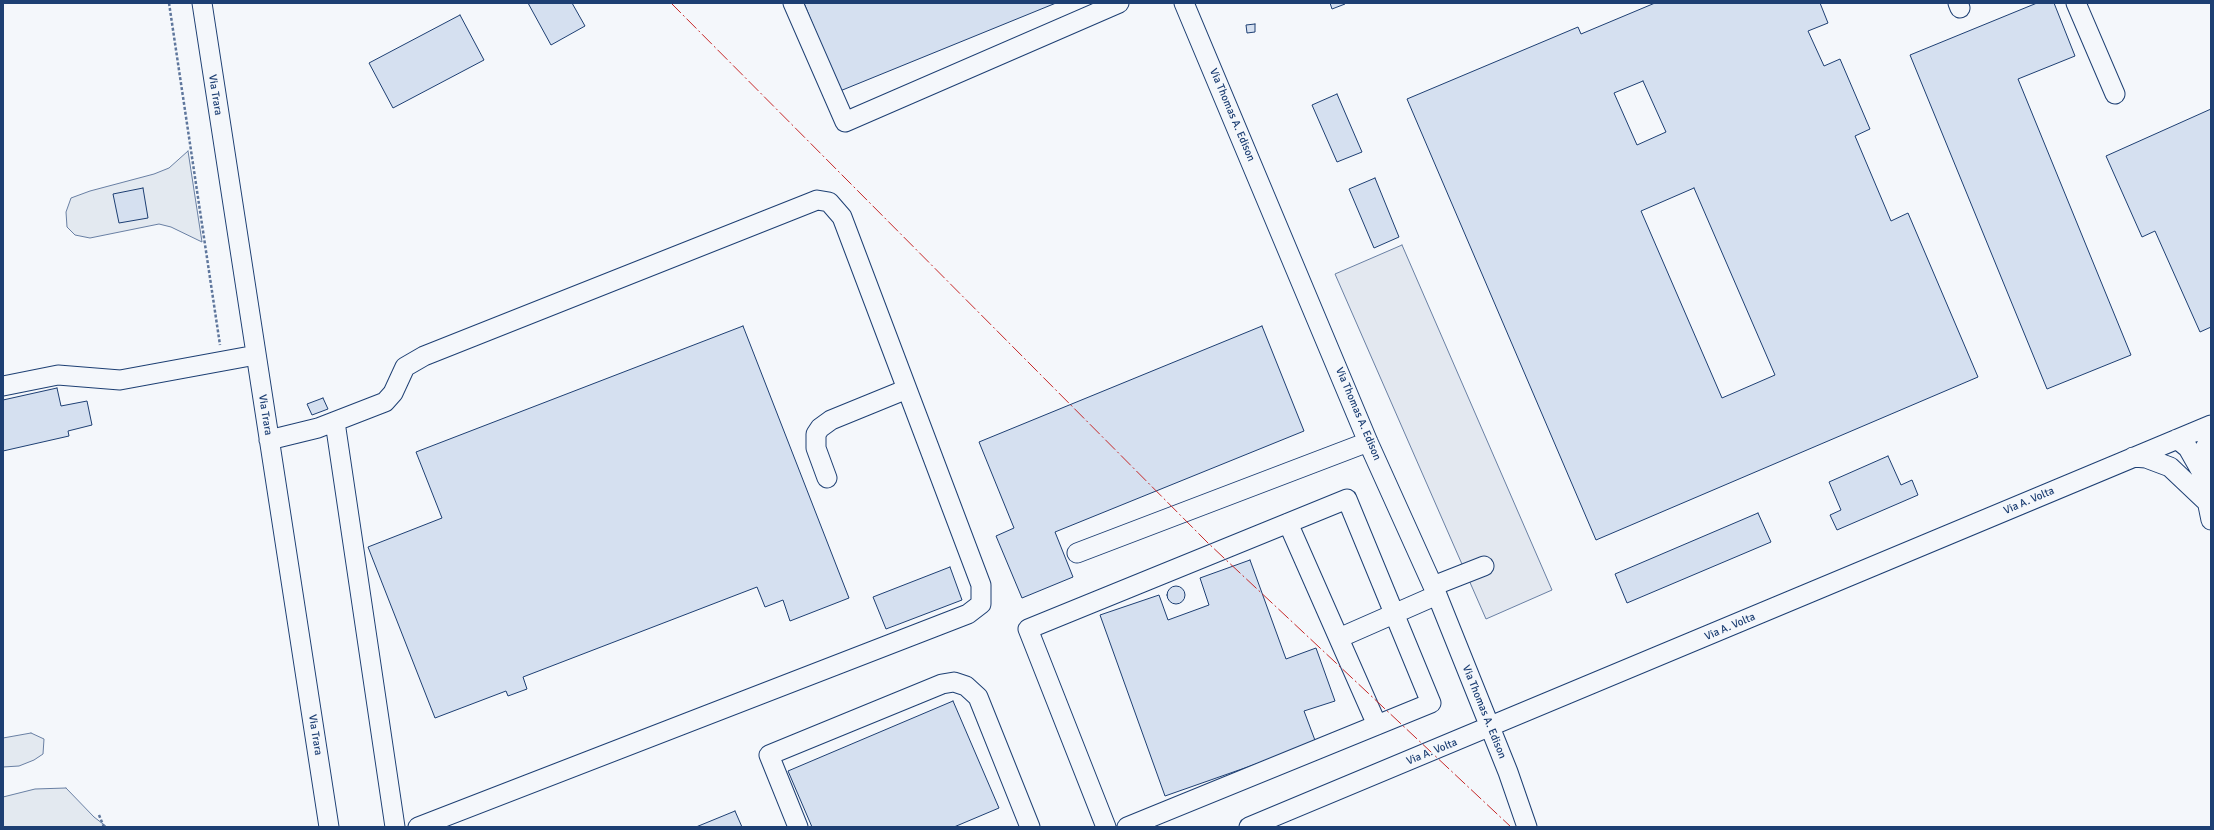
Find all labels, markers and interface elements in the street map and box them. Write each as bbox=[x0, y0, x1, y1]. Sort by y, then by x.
street label: Via Thomas A. Edison bbox=[1206, 66, 1258, 164]
street label: Via Trara bbox=[205, 74, 225, 116]
street label: Via Thomas A. Edison bbox=[1332, 365, 1384, 463]
street label: Via Trara bbox=[255, 394, 275, 436]
street label: Via A. Volta bbox=[2002, 484, 2056, 518]
street label: Via A. Volta bbox=[1703, 610, 1757, 644]
street label: Via Thomas A. Edison bbox=[1459, 663, 1509, 761]
street label: Via Trara bbox=[305, 714, 325, 756]
street label: Via A. Volta bbox=[1405, 736, 1459, 768]

